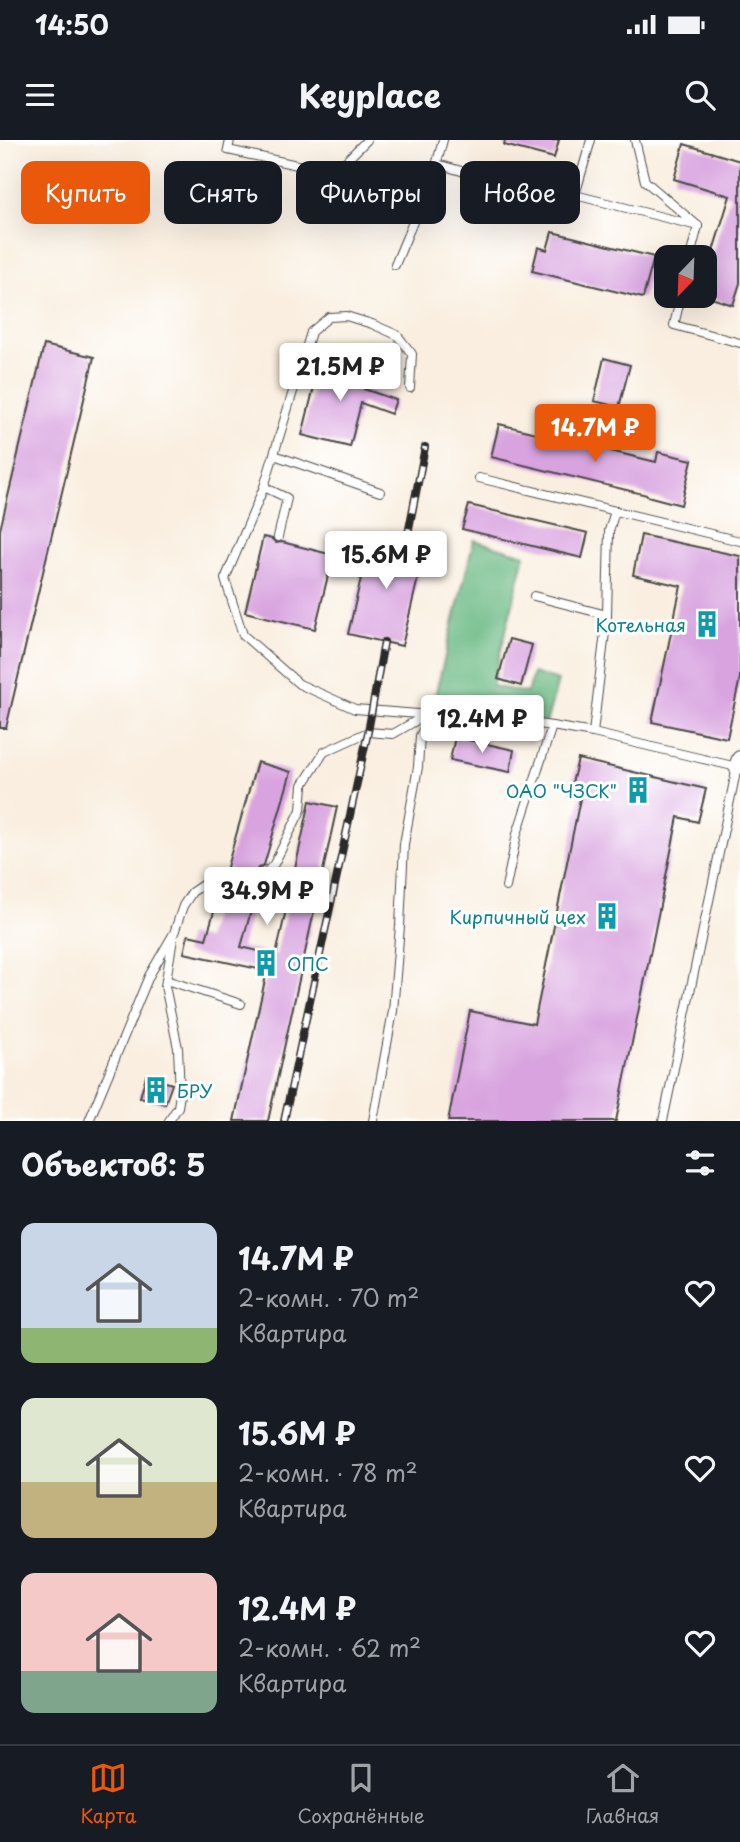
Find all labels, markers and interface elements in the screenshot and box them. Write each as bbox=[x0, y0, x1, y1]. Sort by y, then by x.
text: 14:50 bbox=[35, 5, 109, 44]
text: Keyplace bbox=[299, 71, 441, 119]
icon: menu bbox=[21, 76, 59, 114]
icon: search bbox=[681, 76, 719, 114]
chip: Купить bbox=[21, 161, 150, 224]
chip: Снять bbox=[164, 161, 282, 224]
chip: Фильтры bbox=[296, 161, 446, 224]
chip: Новое bbox=[460, 161, 580, 224]
north arrow bbox=[654, 245, 718, 308]
map controls bbox=[654, 245, 717, 308]
pin: 21.5M ₽ bbox=[275, 344, 405, 403]
text: 21.5M ₽ bbox=[295, 348, 385, 383]
pin: 14.7M ₽ bbox=[530, 404, 660, 464]
text: 14.7M ₽ bbox=[551, 409, 639, 444]
pin: 15.6M ₽ bbox=[321, 532, 451, 591]
text: 15.6M ₽ bbox=[341, 536, 431, 571]
building icon: Котельная bbox=[692, 609, 722, 639]
place label: Котельная bbox=[595, 611, 686, 638]
pin: 12.4M ₽ bbox=[417, 696, 547, 755]
text: 12.4M ₽ bbox=[437, 700, 527, 735]
building icon: ОАО "ЧЗСК" bbox=[623, 775, 653, 805]
place label: ОАО "ЧЗСК" bbox=[506, 777, 617, 804]
pin: 34.9M ₽ bbox=[202, 868, 332, 927]
text: 34.9M ₽ bbox=[220, 872, 314, 907]
building icon: Кирпичный цех bbox=[592, 901, 622, 931]
place label: Кирпичный цех bbox=[450, 903, 586, 930]
building icon: ОПС bbox=[251, 948, 281, 978]
place label: ОПС bbox=[287, 950, 329, 977]
building icon: БРУ bbox=[141, 1075, 171, 1105]
place label: БРУ bbox=[177, 1077, 212, 1104]
text: Объектов: 5 bbox=[21, 1141, 206, 1186]
icon: filters bbox=[681, 1144, 719, 1182]
text: 14.7M ₽ bbox=[238, 1235, 354, 1280]
icon: home bbox=[77, 1251, 161, 1335]
icon: heart bbox=[681, 1274, 719, 1312]
text: 2-комн. · 70 m² bbox=[238, 1280, 419, 1315]
text: Квартира bbox=[238, 1315, 346, 1350]
text: 15.6M ₽ bbox=[238, 1410, 356, 1455]
icon: home bbox=[77, 1426, 161, 1510]
icon: heart bbox=[681, 1449, 719, 1487]
text: 2-комн. · 78 m² bbox=[238, 1455, 418, 1490]
text: Квартира bbox=[238, 1490, 346, 1525]
text: 12.4M ₽ bbox=[238, 1585, 356, 1630]
icon: home bbox=[77, 1601, 161, 1685]
icon: heart bbox=[681, 1624, 719, 1662]
text: 2-комн. · 62 m² bbox=[238, 1630, 421, 1665]
text: Квартира bbox=[238, 1665, 346, 1700]
tab: Карта bbox=[81, 1759, 136, 1829]
tab: Сохранённые bbox=[298, 1759, 425, 1829]
tab: Главная bbox=[586, 1759, 659, 1829]

